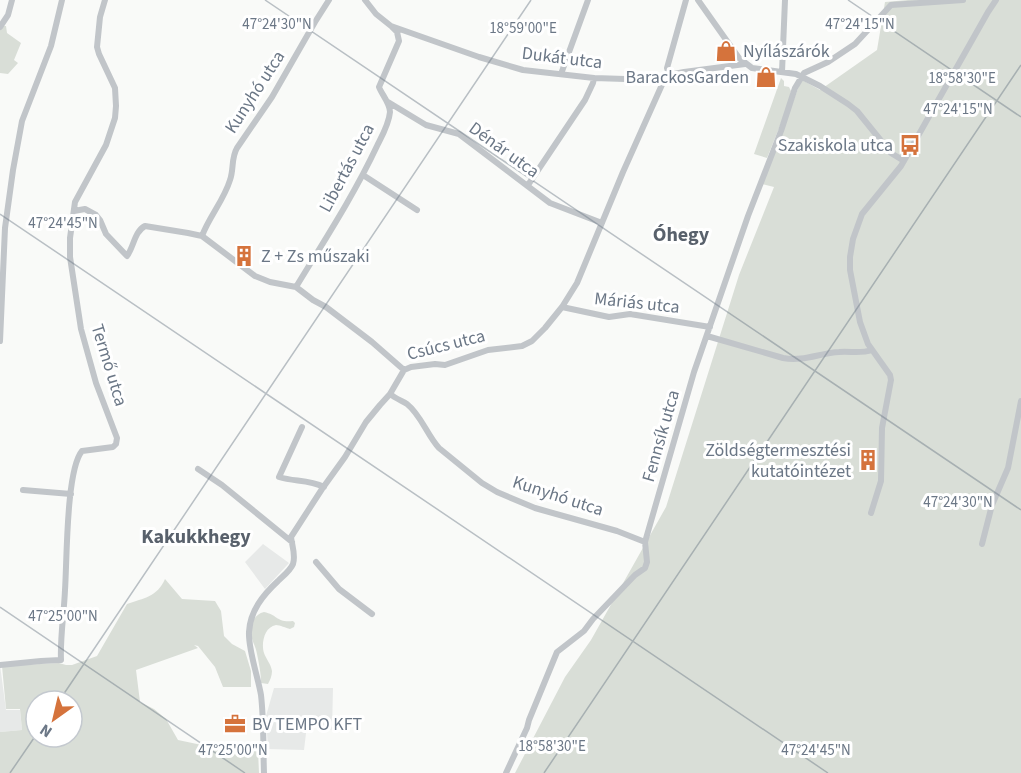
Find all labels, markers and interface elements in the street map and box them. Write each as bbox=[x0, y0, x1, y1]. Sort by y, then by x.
text: 47°24'30"N bbox=[242, 14, 312, 35]
text: 47°24'15"N bbox=[825, 14, 895, 35]
text: 18°59'00"E bbox=[489, 18, 557, 39]
shop icon: Nyílászárók bbox=[714, 39, 738, 63]
place label: Nyílászárók bbox=[743, 39, 830, 64]
street label: Dukát utca bbox=[520, 41, 604, 75]
street label: Kunyhó utca bbox=[219, 46, 291, 138]
place label: BarackosGarden bbox=[625, 65, 749, 90]
shop icon: BarackosGarden bbox=[754, 65, 778, 89]
text: 18°58'30"E bbox=[928, 68, 996, 89]
text: 47°24'15"N bbox=[923, 99, 993, 120]
street label: Dénár utca bbox=[464, 116, 544, 184]
street label: Libertás utca bbox=[313, 119, 381, 217]
place label: Szakiskola utca bbox=[778, 133, 893, 158]
bus stop icon: Szakiskola utca bbox=[898, 133, 922, 157]
text: 47°24'45"N bbox=[28, 213, 98, 234]
district label: Óhegy bbox=[653, 221, 710, 249]
building icon: Z + Zs műszaki bbox=[232, 244, 256, 268]
place label: Z + Zs műszaki bbox=[261, 244, 370, 269]
street label: Máriás utca bbox=[593, 286, 681, 320]
street label: Termő utca bbox=[85, 321, 133, 409]
street label: Csúcs utca bbox=[404, 323, 488, 367]
street label: Fennsík utca bbox=[636, 387, 686, 485]
place label: Zöldségtermesztési kutatóintézet bbox=[705, 438, 851, 484]
building icon: Zöldségtermesztési kutatóintézet bbox=[856, 448, 880, 472]
street label: Kunyhó utca bbox=[509, 470, 607, 522]
text: 47°24'30"N bbox=[923, 492, 993, 513]
district label: Kakukkhegy bbox=[141, 523, 251, 551]
text: 47°25'00"N bbox=[28, 606, 98, 627]
north arrow bbox=[24, 689, 84, 749]
office icon: BV TEMPO KFT bbox=[223, 712, 247, 736]
place label: BV TEMPO KFT bbox=[252, 712, 363, 737]
text: N bbox=[36, 719, 57, 743]
text: 18°58'30"E bbox=[518, 736, 586, 757]
text: 47°25'00"N bbox=[198, 740, 268, 761]
text: 47°24'45"N bbox=[781, 740, 851, 761]

